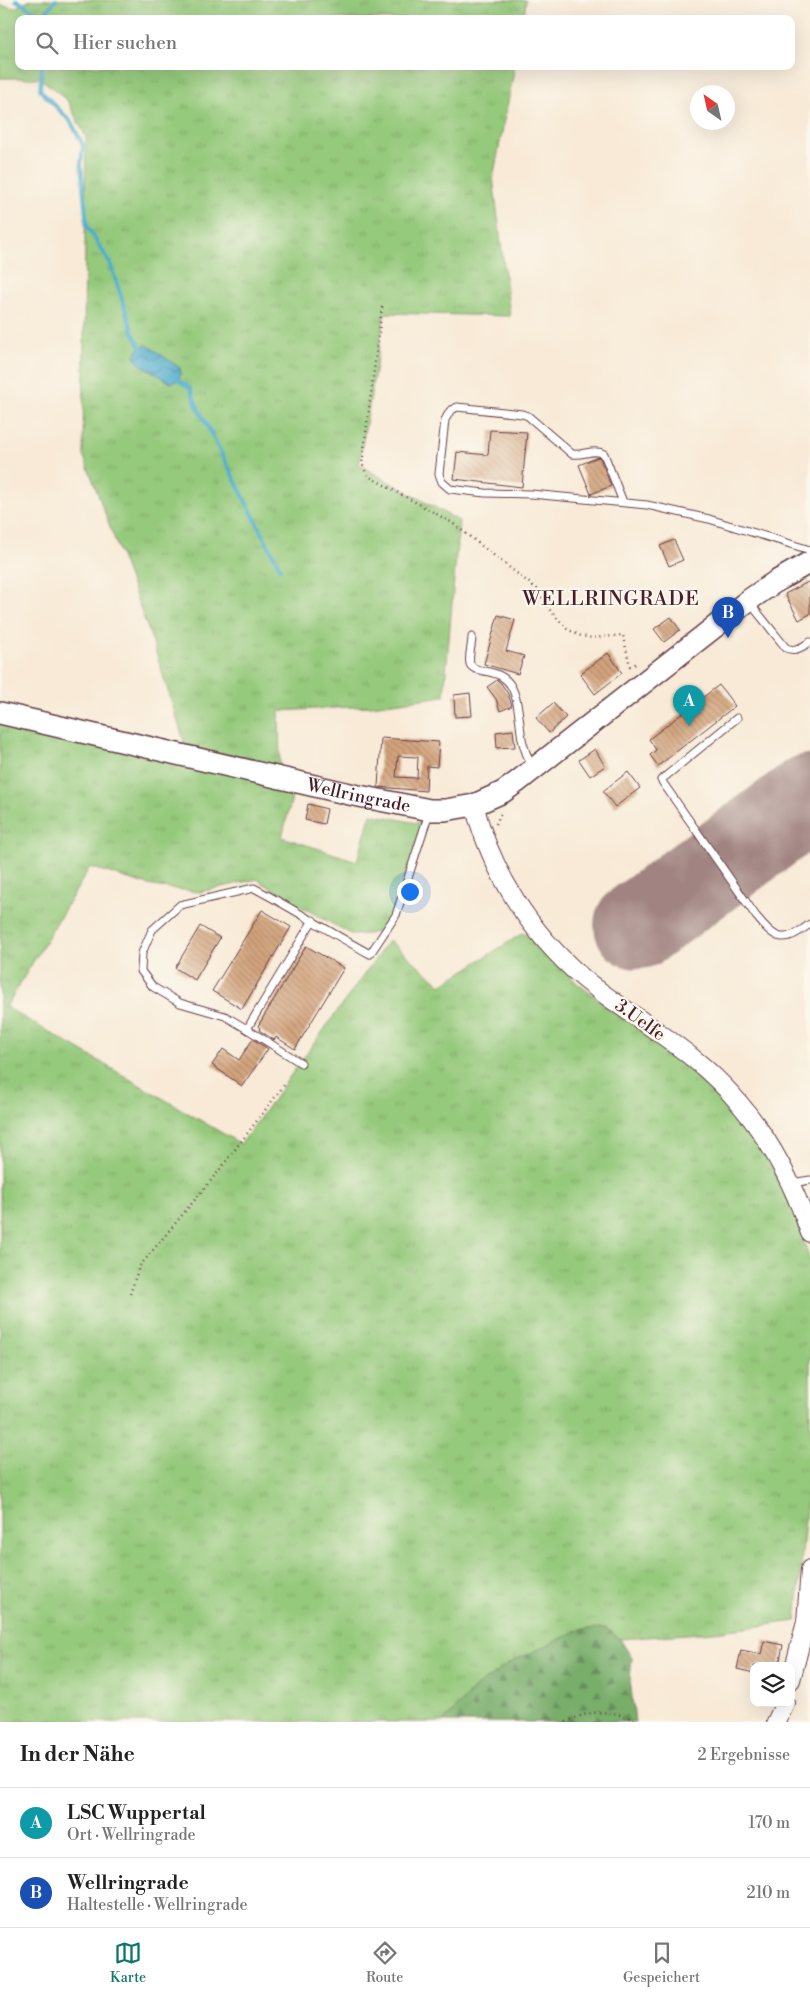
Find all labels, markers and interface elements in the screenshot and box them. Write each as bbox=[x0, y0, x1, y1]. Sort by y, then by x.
search box bbox=[15, 15, 795, 70]
icon: search bbox=[33, 29, 61, 57]
text: Hier suchen bbox=[73, 31, 177, 55]
north arrow bbox=[690, 85, 735, 130]
district label: WELLRINGRADE bbox=[521, 587, 700, 612]
pin: B bbox=[712, 597, 744, 638]
pin: A bbox=[673, 685, 705, 726]
street label: Wellringrade bbox=[303, 773, 413, 817]
your location bbox=[397, 879, 423, 905]
street label: 3.Uelfe bbox=[610, 994, 670, 1046]
map controls bbox=[750, 1662, 795, 1707]
button: layers bbox=[750, 1662, 795, 1707]
text: In der Nähe bbox=[20, 1742, 135, 1768]
text: 2 Ergebnisse bbox=[698, 1745, 790, 1765]
text: LSC Wuppertal bbox=[67, 1801, 206, 1825]
text: A bbox=[30, 1813, 42, 1833]
text: 170 m bbox=[748, 1813, 790, 1833]
text: Ort · Wellringrade bbox=[67, 1825, 196, 1845]
text: Wellringrade bbox=[67, 1871, 189, 1895]
text: B bbox=[30, 1883, 42, 1903]
text: 210 m bbox=[746, 1883, 790, 1903]
text: Haltestelle · Wellringrade bbox=[67, 1895, 248, 1915]
tab: Karte bbox=[110, 1939, 146, 1987]
tab: Route bbox=[366, 1939, 403, 1987]
tab: Gespeichert bbox=[623, 1939, 700, 1987]

